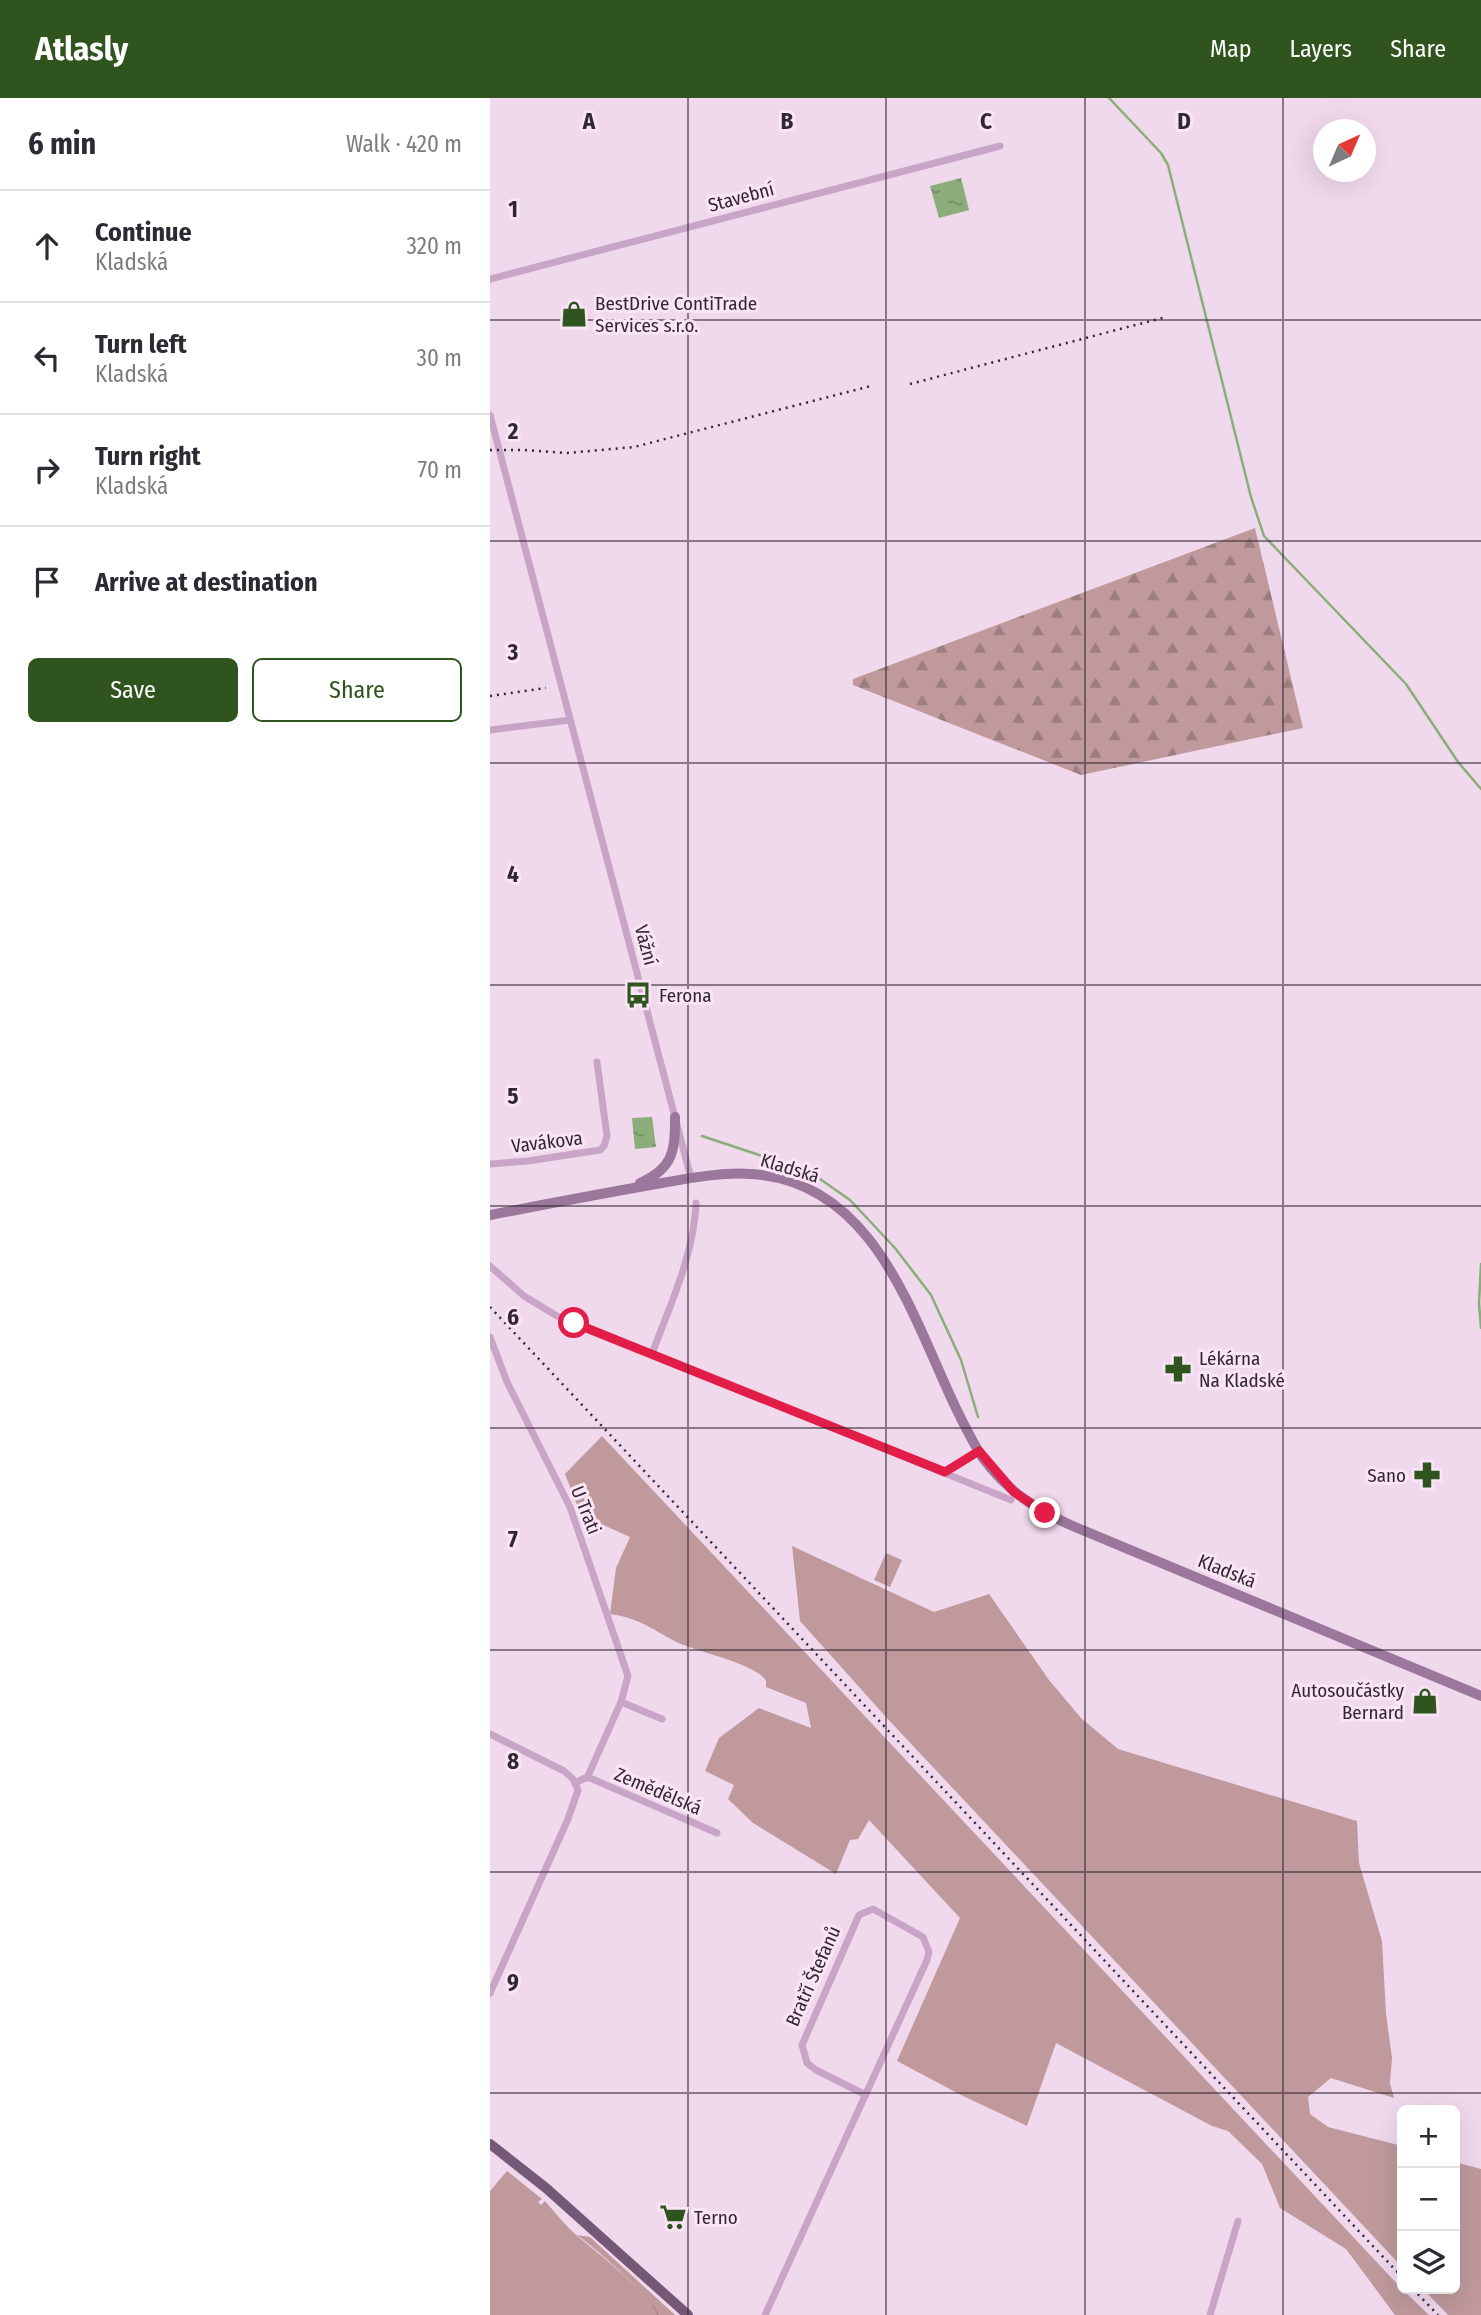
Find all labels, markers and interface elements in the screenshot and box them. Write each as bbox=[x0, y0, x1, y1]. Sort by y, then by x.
text: Atlasly bbox=[35, 29, 128, 69]
text: Map bbox=[1210, 35, 1252, 63]
text: Layers bbox=[1290, 35, 1352, 63]
text: Share bbox=[1390, 35, 1446, 63]
text: A bbox=[582, 107, 596, 135]
text: B bbox=[781, 107, 794, 135]
text: C bbox=[980, 107, 992, 135]
text: D bbox=[1177, 107, 1191, 135]
north arrow bbox=[1313, 119, 1376, 182]
text: 6 min bbox=[28, 126, 96, 162]
text: Walk · 420 m bbox=[346, 130, 462, 158]
street label: Stavební bbox=[706, 177, 777, 217]
text: 1 bbox=[508, 195, 518, 223]
text: Continue bbox=[95, 217, 192, 248]
icon: ahead bbox=[28, 227, 66, 265]
text: 320 m bbox=[407, 232, 462, 260]
text: Kladská bbox=[95, 248, 168, 276]
place label: BestDrive ContiTrade Services s.r.o. bbox=[595, 292, 757, 337]
shop icon: BestDrive ContiTrade Services s.r.o. bbox=[559, 299, 589, 329]
text: Turn left bbox=[95, 329, 187, 360]
icon: left bbox=[28, 339, 66, 377]
text: 30 m bbox=[417, 344, 462, 372]
text: Kladská bbox=[95, 360, 168, 388]
text: 2 bbox=[507, 417, 519, 445]
text: Turn right bbox=[95, 441, 201, 472]
icon: right bbox=[28, 451, 66, 489]
text: 70 m bbox=[418, 456, 462, 484]
text: Kladská bbox=[95, 472, 168, 500]
icon: arrive bbox=[28, 563, 66, 601]
text: Arrive at destination bbox=[95, 567, 318, 598]
text: 3 bbox=[507, 638, 519, 666]
button: Save bbox=[28, 658, 238, 722]
button: Share bbox=[252, 658, 462, 722]
text: 4 bbox=[507, 860, 519, 888]
street label: Vážní bbox=[630, 922, 662, 968]
bus stop icon: Ferona bbox=[623, 980, 653, 1010]
place label: Ferona bbox=[659, 984, 711, 1007]
text: 5 bbox=[507, 1082, 519, 1110]
street label: Vavákova bbox=[510, 1126, 584, 1158]
street label: Kladská bbox=[758, 1148, 822, 1188]
text: 6 bbox=[507, 1303, 519, 1331]
route start bbox=[558, 1307, 589, 1338]
place label: Lékárna Na Kladské bbox=[1199, 1347, 1285, 1392]
pharmacy icon: Lékárna Na Kladské bbox=[1163, 1354, 1193, 1384]
pharmacy icon: Sano bbox=[1412, 1460, 1442, 1490]
place label: Sano bbox=[1367, 1464, 1406, 1487]
street label: U Trati bbox=[566, 1482, 606, 1538]
route end bbox=[1029, 1497, 1060, 1528]
text: 7 bbox=[508, 1525, 518, 1553]
street label: Kladská bbox=[1195, 1549, 1259, 1593]
place label: Autosoučástky Bernard bbox=[1291, 1679, 1405, 1724]
shop icon: Autosoučástky Bernard bbox=[1410, 1686, 1440, 1716]
text: 8 bbox=[507, 1747, 519, 1775]
street label: Zemědělská bbox=[611, 1762, 705, 1820]
street label: Bratří Štefanů bbox=[781, 1922, 845, 2030]
text: 9 bbox=[507, 1968, 519, 1996]
map controls bbox=[1397, 2105, 1460, 2294]
button: + bbox=[1397, 2105, 1460, 2168]
button: − bbox=[1397, 2168, 1460, 2231]
supermarket icon: Terno bbox=[658, 2202, 688, 2232]
place label: Terno bbox=[694, 2206, 738, 2229]
button: layers bbox=[1397, 2231, 1460, 2294]

